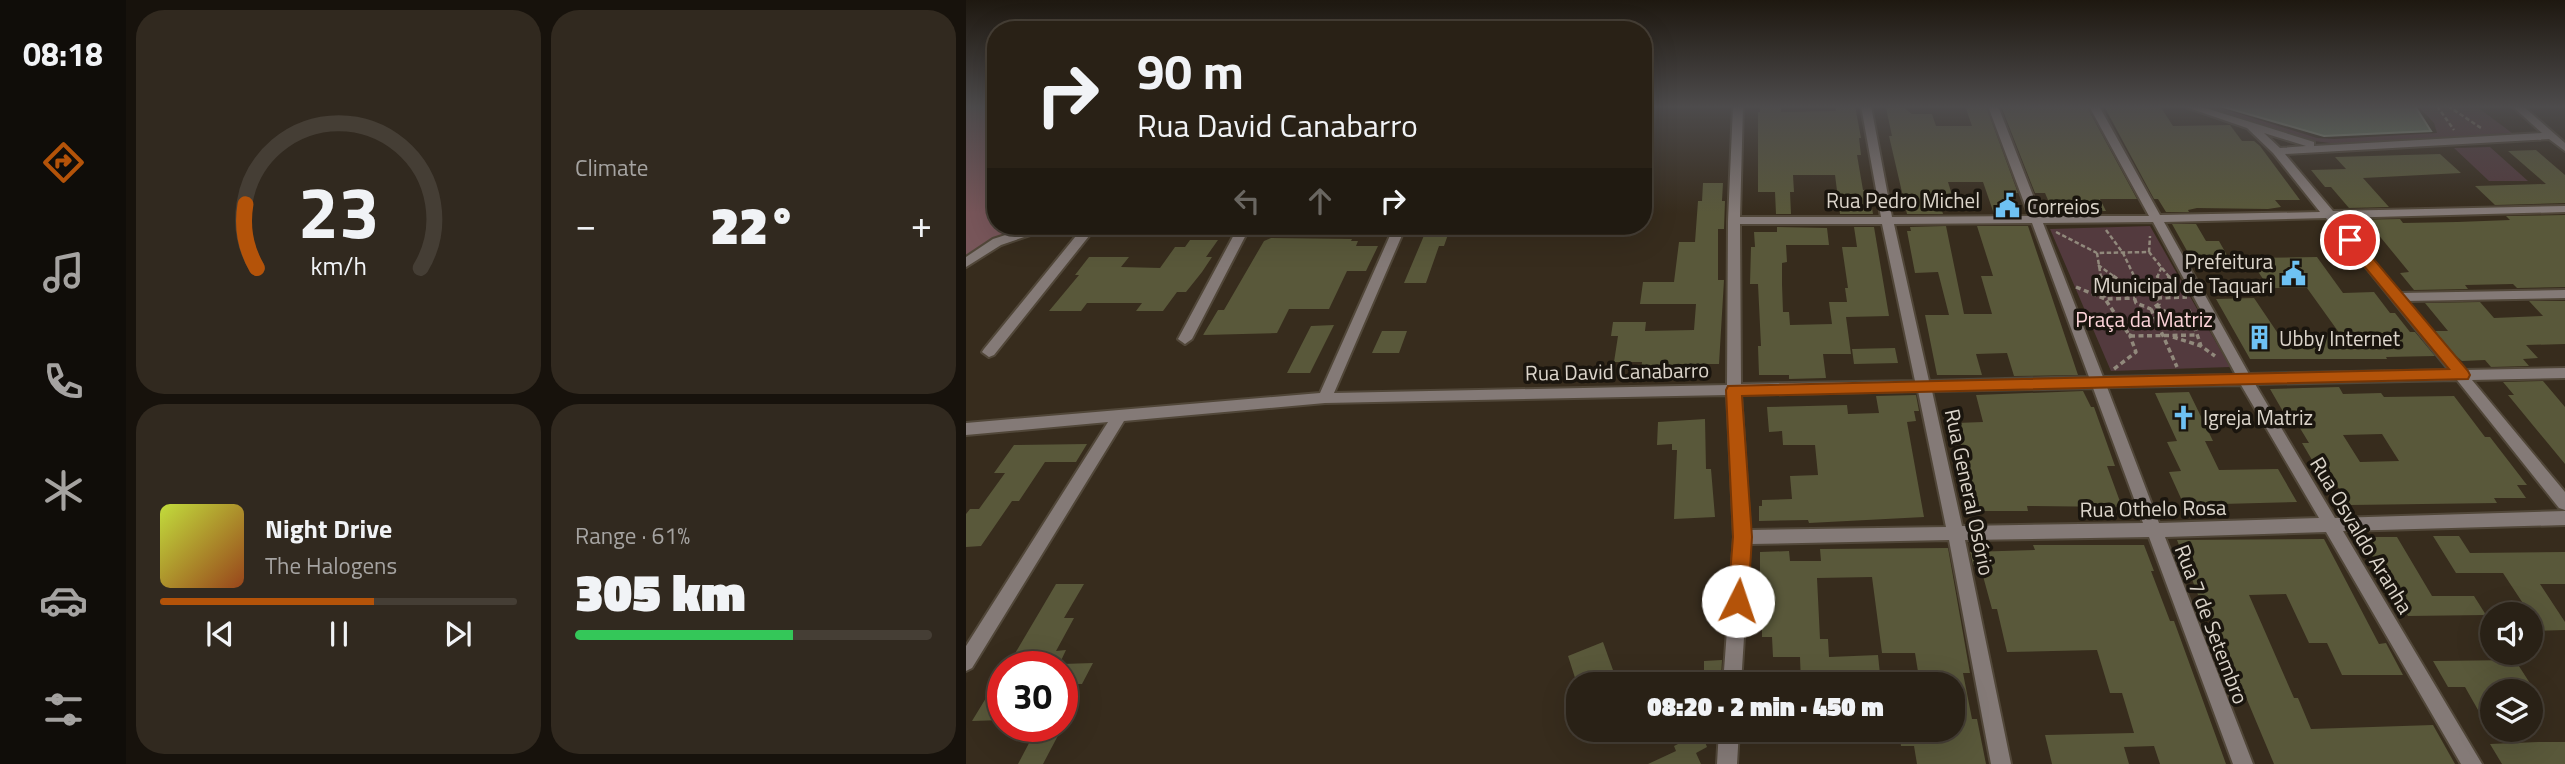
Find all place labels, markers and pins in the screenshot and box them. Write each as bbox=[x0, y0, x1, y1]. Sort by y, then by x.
place label: Correios bbox=[2027, 190, 2100, 222]
public building icon: Correios bbox=[1993, 192, 2021, 220]
pin bbox=[2320, 210, 2380, 270]
place label: Prefeitura Municipal de Taquari bbox=[2093, 245, 2273, 301]
public building icon: Prefeitura Municipal de Taquari bbox=[2279, 259, 2307, 287]
place label: Ubby Internet bbox=[2279, 322, 2401, 354]
building icon: Ubby Internet bbox=[2245, 324, 2273, 352]
place label: Igreja Matriz bbox=[2203, 401, 2313, 433]
church icon: Igreja Matriz bbox=[2169, 403, 2197, 431]

